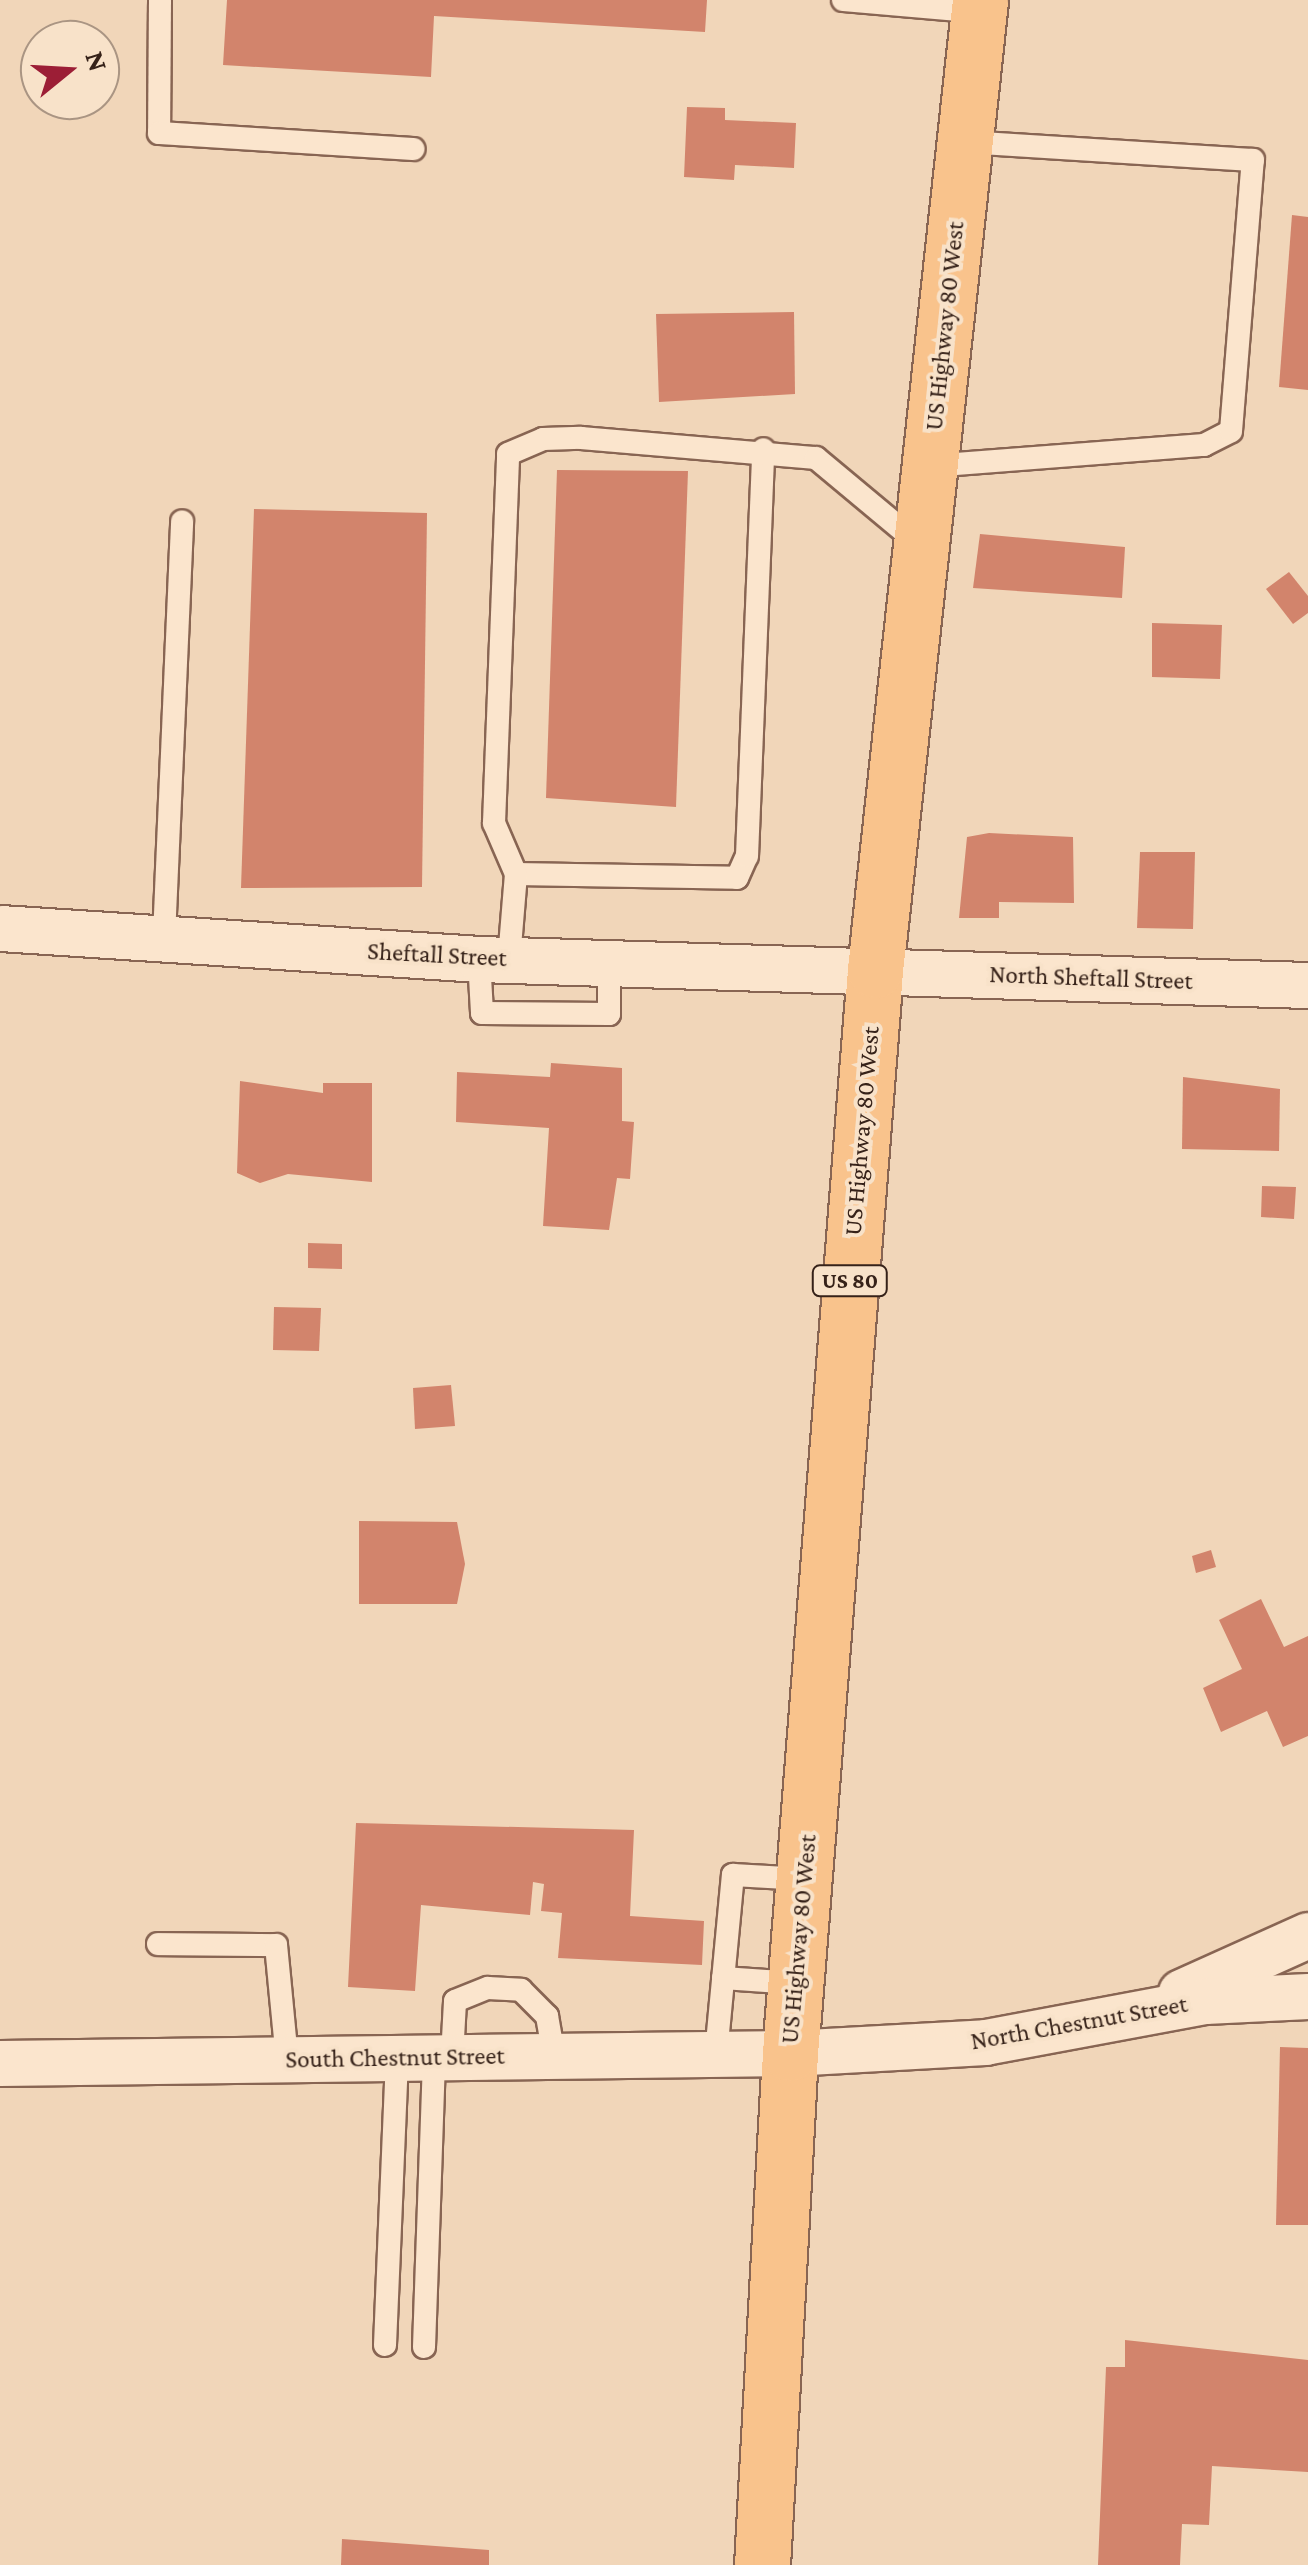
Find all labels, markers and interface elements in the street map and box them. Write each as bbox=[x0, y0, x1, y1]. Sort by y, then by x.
north arrow bbox=[20, 20, 120, 120]
text: N bbox=[79, 47, 115, 75]
street label: US Highway 80 West bbox=[919, 220, 971, 432]
street label: Sheftall Street bbox=[366, 936, 508, 974]
street label: North Sheftall Street bbox=[989, 959, 1193, 997]
street label: US Highway 80 West bbox=[838, 1025, 886, 1237]
road number: US 80 bbox=[810, 1264, 890, 1298]
street label: US Highway 80 West bbox=[775, 1833, 823, 2045]
street label: North Chestnut Street bbox=[968, 1989, 1190, 2057]
street label: South Chestnut Street bbox=[285, 2041, 505, 2075]

